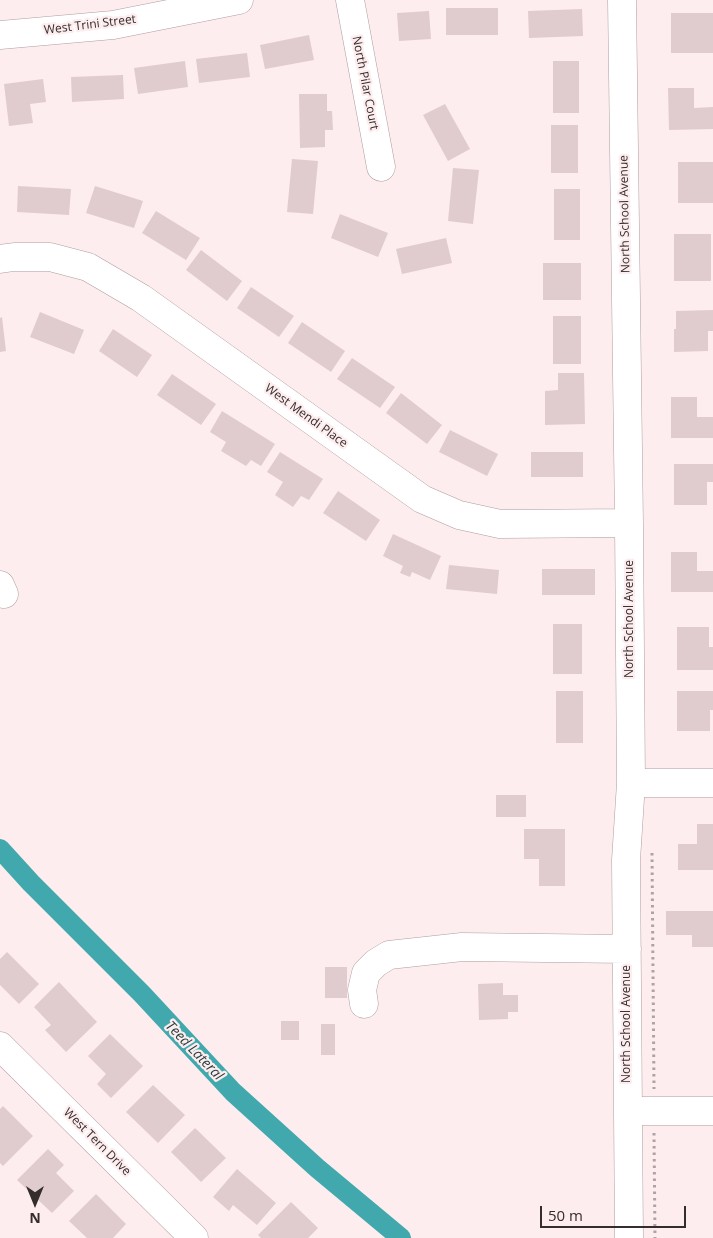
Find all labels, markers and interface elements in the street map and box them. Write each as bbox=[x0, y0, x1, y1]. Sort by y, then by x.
street label: West Trini Street bbox=[43, 12, 137, 38]
street label: North Pilar Court bbox=[349, 35, 381, 131]
street label: North School Avenue bbox=[617, 155, 633, 273]
street label: West Mendi Place bbox=[262, 381, 350, 451]
street label: North School Avenue bbox=[623, 560, 637, 678]
street label: North School Avenue bbox=[620, 965, 634, 1083]
water label: Teed Lateral bbox=[162, 1018, 226, 1084]
street label: West Tern Drive bbox=[60, 1105, 134, 1179]
north arrow bbox=[10, 1178, 60, 1228]
scale bar bbox=[543, 1196, 689, 1228]
text: 50 m bbox=[548, 1205, 583, 1225]
text: N bbox=[29, 1209, 41, 1228]

